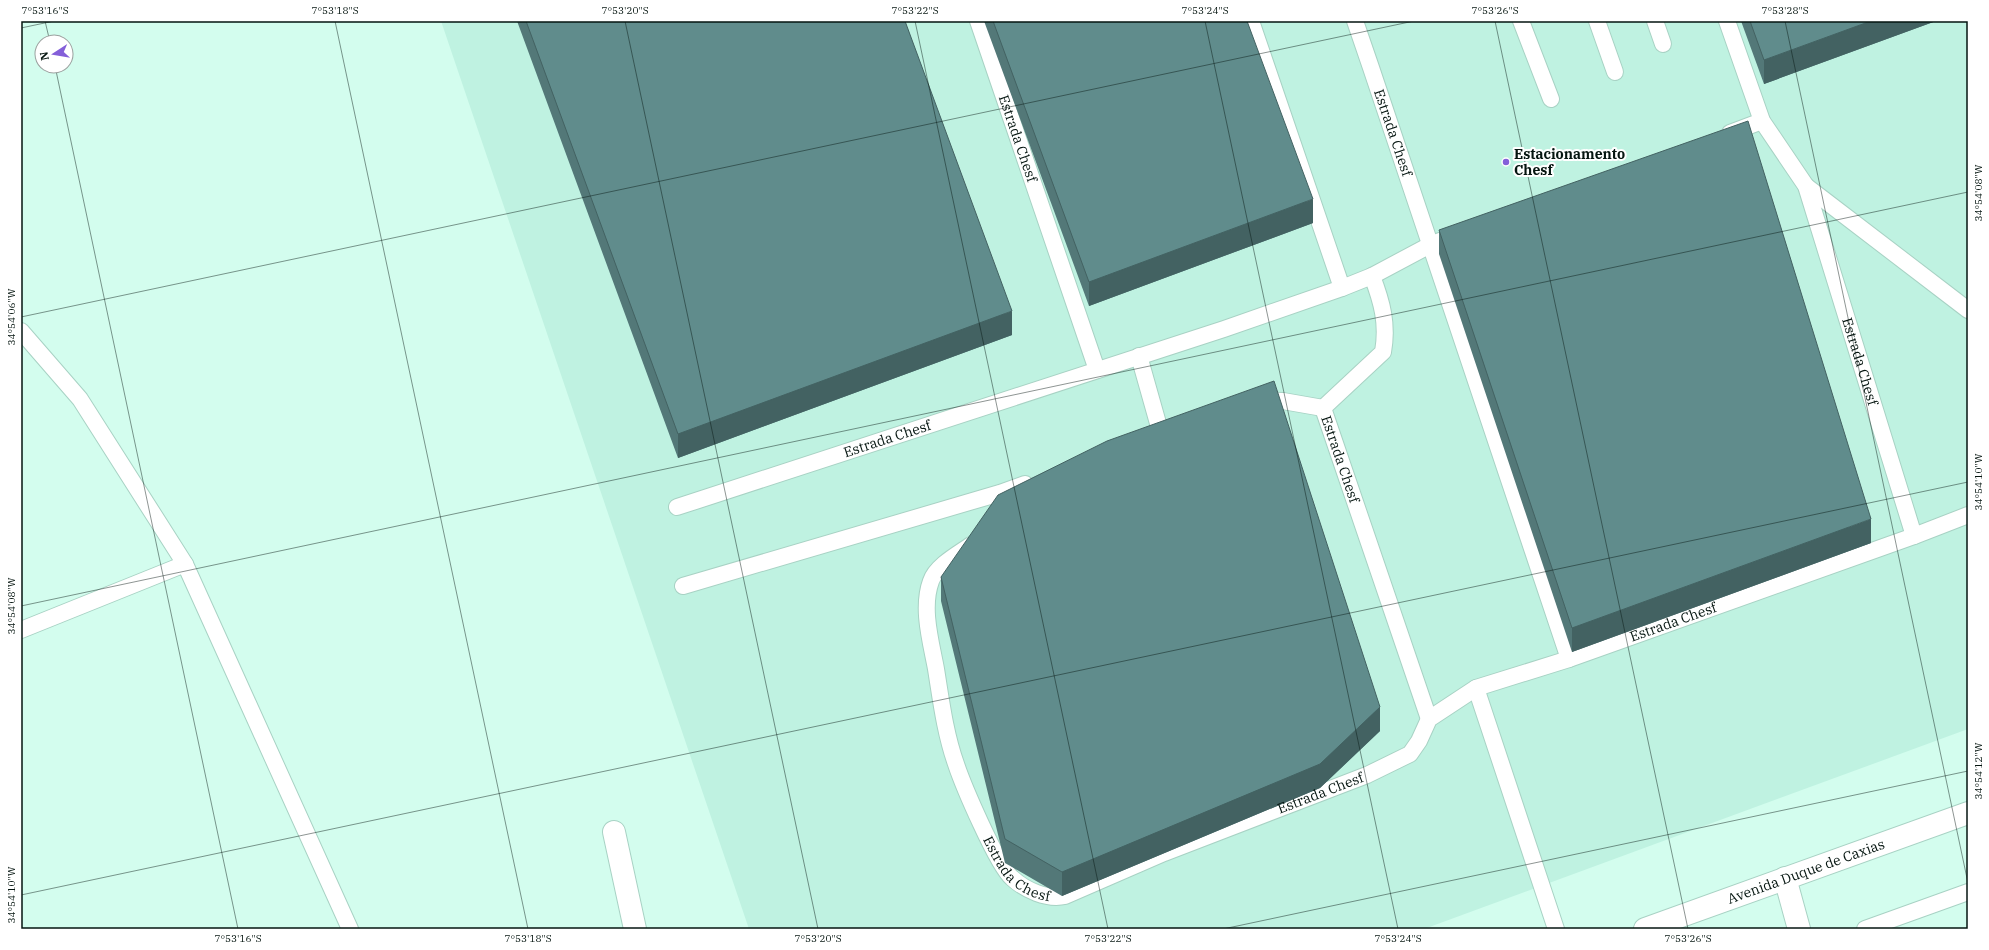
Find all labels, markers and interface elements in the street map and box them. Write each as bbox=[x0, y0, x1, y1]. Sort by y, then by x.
text: 7°53'16"S bbox=[21, 4, 69, 17]
text: 7°53'18"S bbox=[311, 4, 359, 17]
text: 7°53'20"S bbox=[601, 4, 649, 17]
text: 7°53'22"S bbox=[891, 4, 939, 17]
text: 7°53'24"S bbox=[1181, 4, 1229, 17]
text: 7°53'26"S bbox=[1471, 4, 1519, 17]
text: 7°53'28"S bbox=[1761, 4, 1809, 17]
north arrow bbox=[34, 34, 74, 74]
text: N bbox=[36, 50, 52, 62]
street label: Estrada Chesf bbox=[1370, 87, 1417, 180]
street label: Estrada Chesf bbox=[995, 92, 1042, 185]
place label: Estacionamento Chesf bbox=[1514, 145, 1625, 179]
marker: Estacionamento Chesf bbox=[1501, 157, 1511, 167]
text: 34°54'08"W bbox=[1972, 164, 1985, 222]
text: 34°54'06"W bbox=[5, 288, 18, 346]
street label: Estrada Chesf bbox=[1838, 315, 1882, 409]
street label: Estrada Chesf bbox=[1317, 413, 1364, 506]
street label: Estrada Chesf bbox=[841, 416, 934, 461]
text: 34°54'10"W bbox=[1972, 453, 1985, 511]
text: 34°54'08"W bbox=[5, 577, 18, 635]
street label: Estrada Chesf bbox=[1627, 598, 1720, 646]
text: 34°54'12"W bbox=[1972, 742, 1985, 800]
street label: Estrada Chesf bbox=[1275, 768, 1367, 818]
street label: Estrada Chesf bbox=[979, 833, 1053, 906]
street label: Avenida Duque de Caxias bbox=[1725, 835, 1887, 908]
text: 34°54'10"W bbox=[5, 866, 18, 924]
text: 7°53'16"S bbox=[214, 932, 262, 945]
text: 7°53'18"S bbox=[504, 932, 552, 945]
text: 7°53'20"S bbox=[794, 932, 842, 945]
text: 7°53'22"S bbox=[1084, 932, 1132, 945]
text: 7°53'24"S bbox=[1374, 932, 1422, 945]
text: 7°53'26"S bbox=[1664, 932, 1712, 945]

